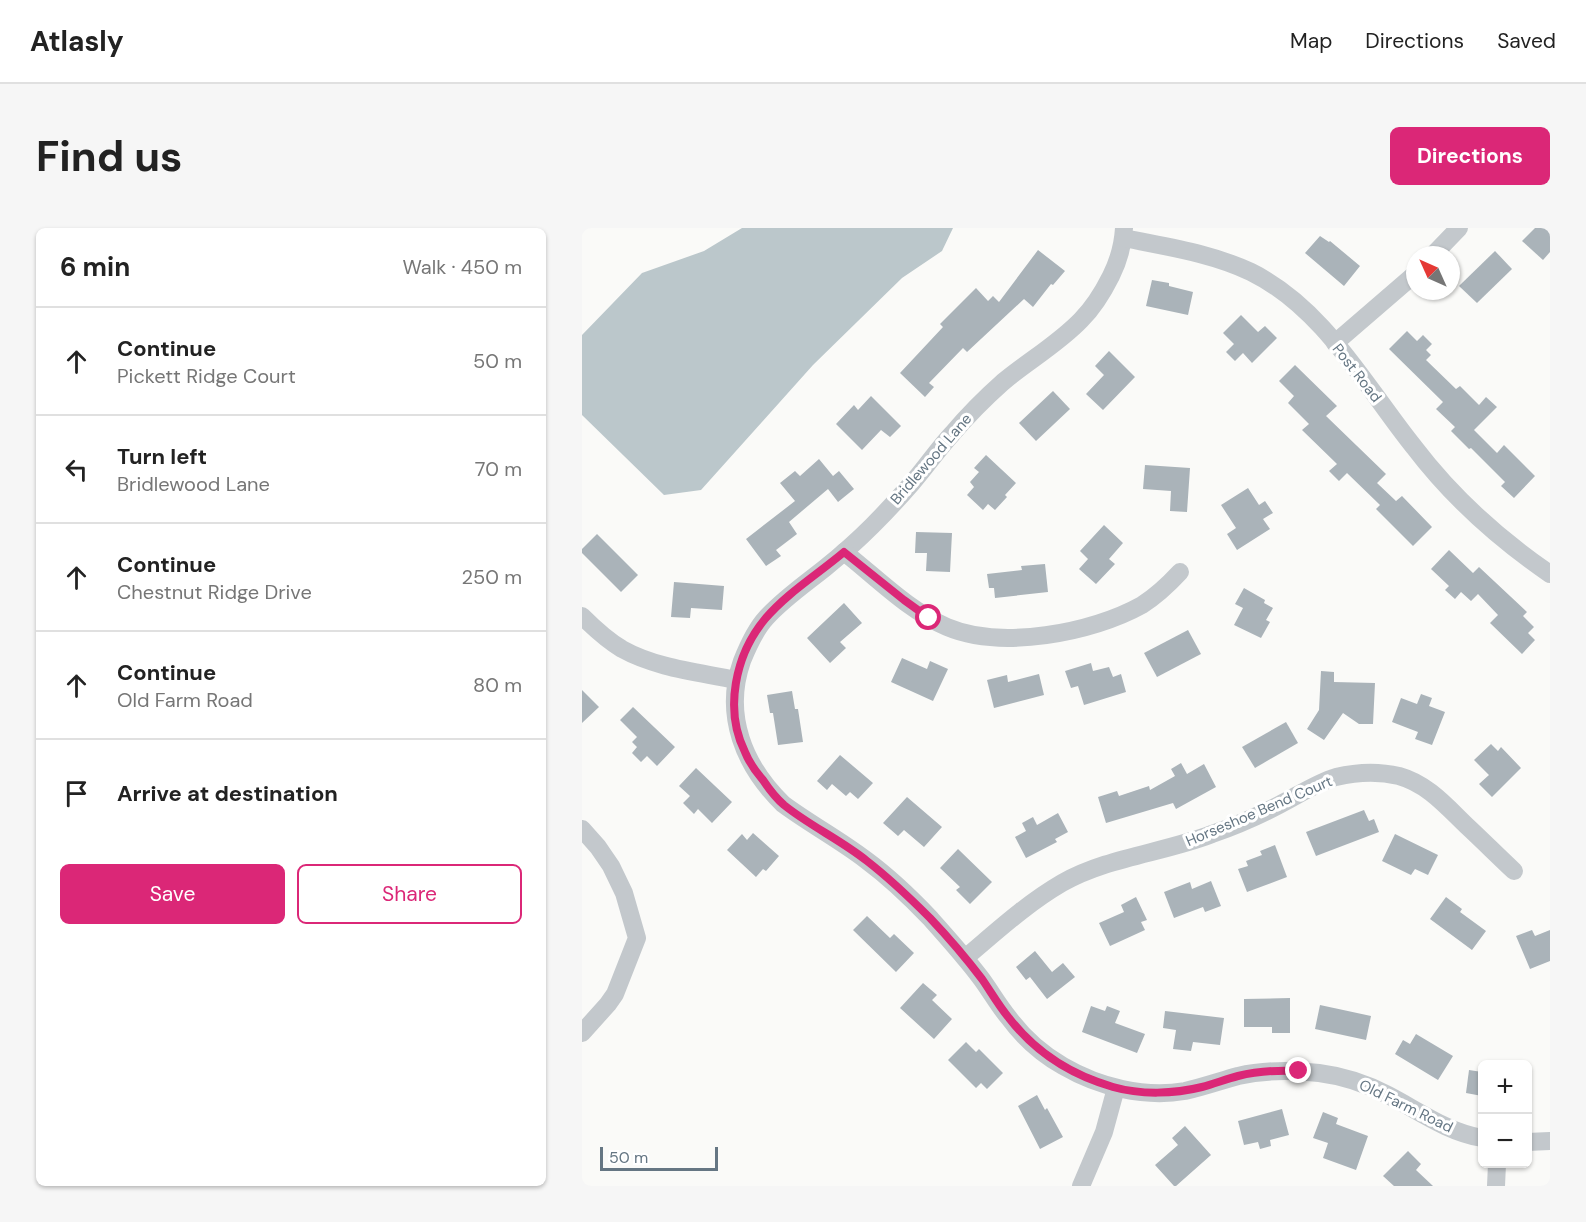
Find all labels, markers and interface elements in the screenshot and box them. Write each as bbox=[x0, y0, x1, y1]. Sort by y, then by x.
text: Atlasly bbox=[30, 23, 124, 60]
text: Map bbox=[1290, 27, 1332, 55]
text: Directions bbox=[1365, 27, 1464, 55]
text: Saved bbox=[1497, 27, 1556, 55]
button: Directions bbox=[1390, 127, 1550, 185]
text: Find us bbox=[36, 129, 182, 184]
north arrow bbox=[1406, 246, 1460, 300]
text: 6 min bbox=[60, 250, 130, 284]
text: Walk · 450 m bbox=[402, 254, 522, 280]
text: Continue bbox=[117, 334, 216, 363]
street label: Post Road bbox=[1328, 340, 1386, 406]
icon: ahead bbox=[60, 345, 93, 378]
text: 50 m bbox=[473, 348, 522, 374]
text: Pickett Ridge Court bbox=[117, 363, 296, 389]
street label: Bridlewood Lane bbox=[886, 409, 976, 509]
text: Turn left bbox=[117, 442, 207, 471]
icon: left bbox=[60, 453, 93, 486]
text: 70 m bbox=[475, 456, 522, 482]
text: Bridlewood Lane bbox=[117, 471, 270, 497]
text: Continue bbox=[117, 550, 216, 579]
icon: ahead bbox=[60, 561, 93, 594]
text: 250 m bbox=[461, 564, 522, 590]
text: Chestnut Ridge Drive bbox=[117, 579, 312, 605]
route start bbox=[915, 604, 941, 630]
text: Continue bbox=[117, 658, 216, 687]
icon: ahead bbox=[60, 669, 93, 702]
text: 80 m bbox=[473, 672, 522, 698]
text: Old Farm Road bbox=[117, 687, 253, 713]
street label: Horseshoe Bend Court bbox=[1183, 771, 1336, 851]
icon: arrive bbox=[60, 777, 93, 810]
text: Arrive at destination bbox=[117, 779, 338, 808]
button: Save bbox=[60, 864, 285, 924]
button: Share bbox=[297, 864, 522, 924]
route end bbox=[1285, 1057, 1311, 1083]
map controls bbox=[1478, 1060, 1532, 1168]
button: + bbox=[1478, 1060, 1532, 1114]
street label: Old Farm Road bbox=[1356, 1075, 1456, 1137]
button: − bbox=[1478, 1114, 1532, 1168]
scale bar bbox=[600, 1144, 718, 1172]
text: 50 m bbox=[609, 1147, 648, 1168]

